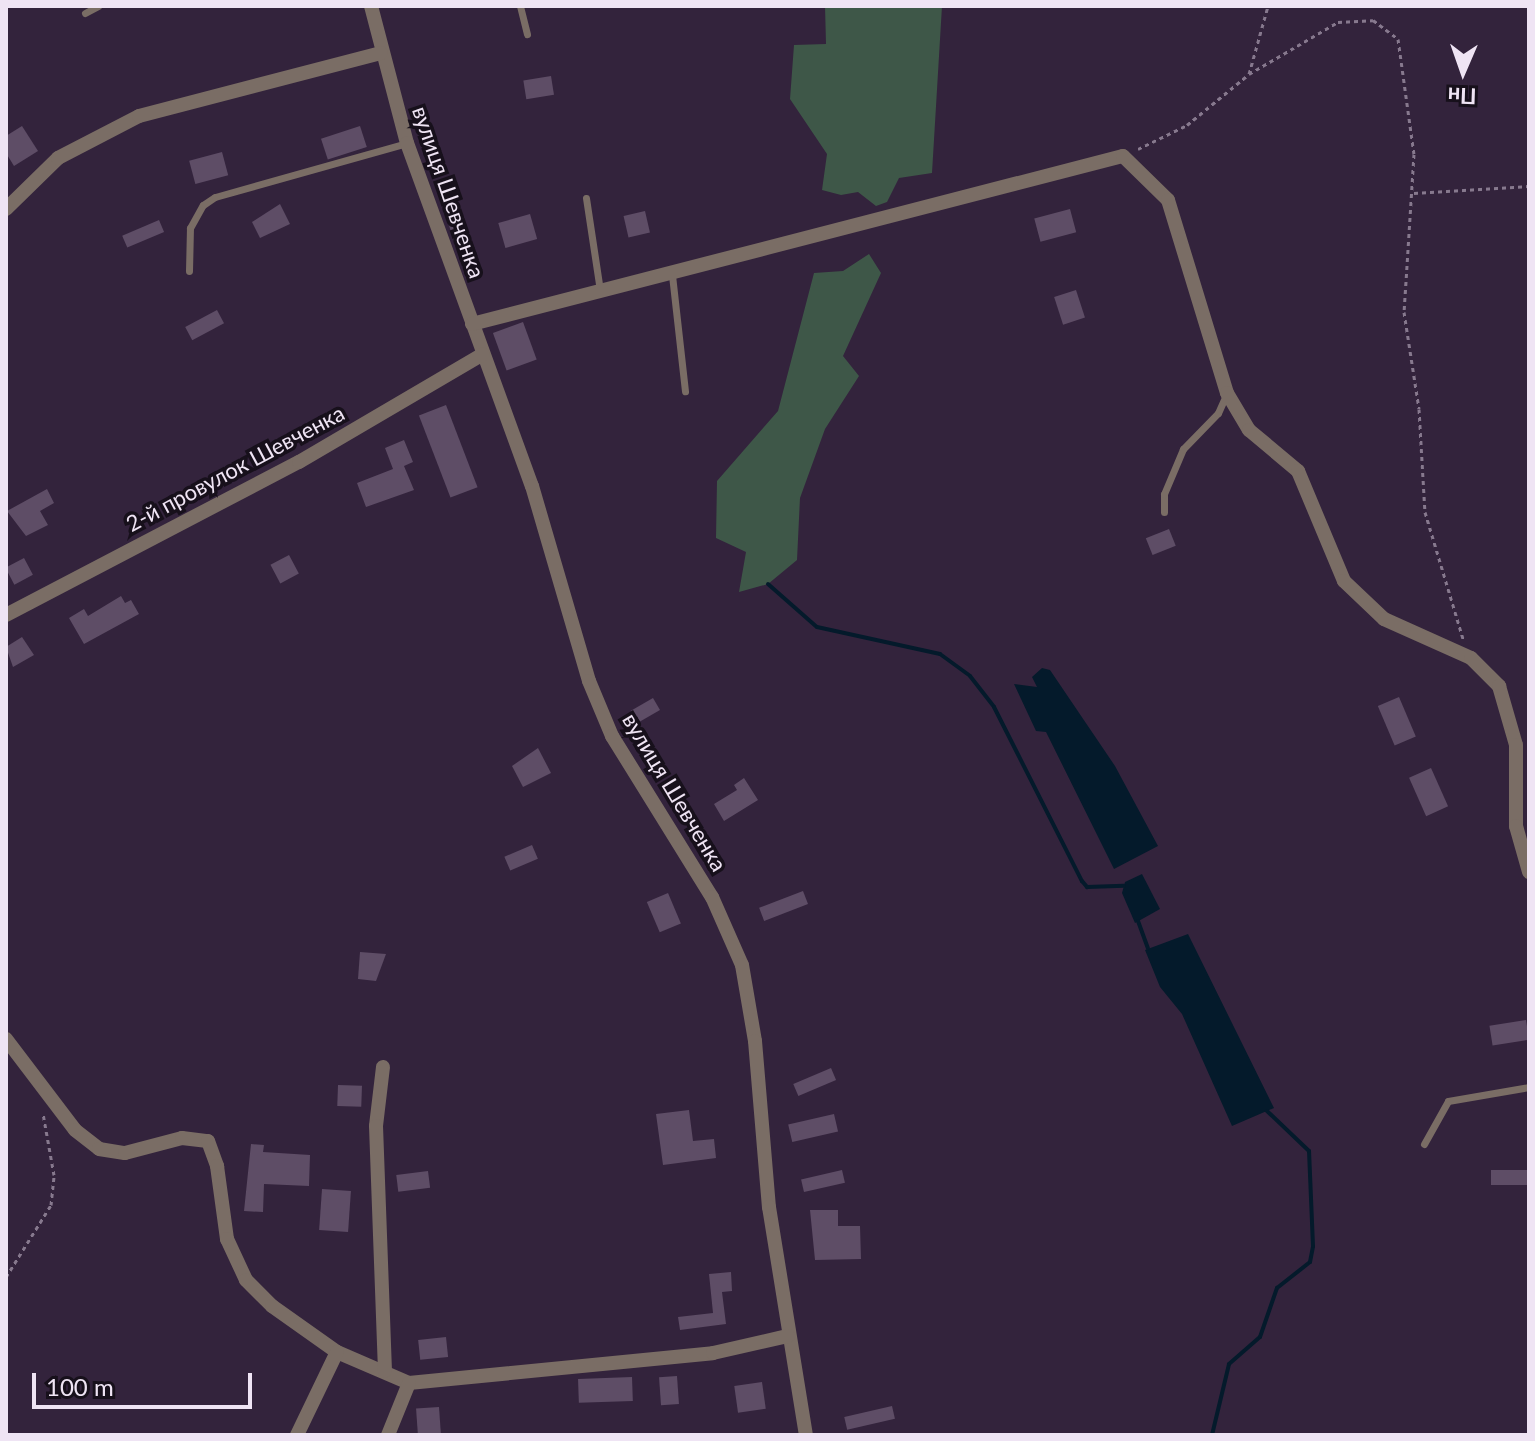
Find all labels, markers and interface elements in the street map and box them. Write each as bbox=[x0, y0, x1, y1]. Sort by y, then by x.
north arrow bbox=[1423, 32, 1503, 112]
text: Пн bbox=[1447, 82, 1477, 110]
street label: вулиця Шевченка bbox=[407, 103, 491, 281]
street label: 2-й провулок Шевченка bbox=[121, 399, 349, 537]
street label: вулиця Шевченка bbox=[617, 708, 733, 876]
scale bar bbox=[36, 1357, 256, 1407]
text: 100 m bbox=[46, 1372, 114, 1401]

